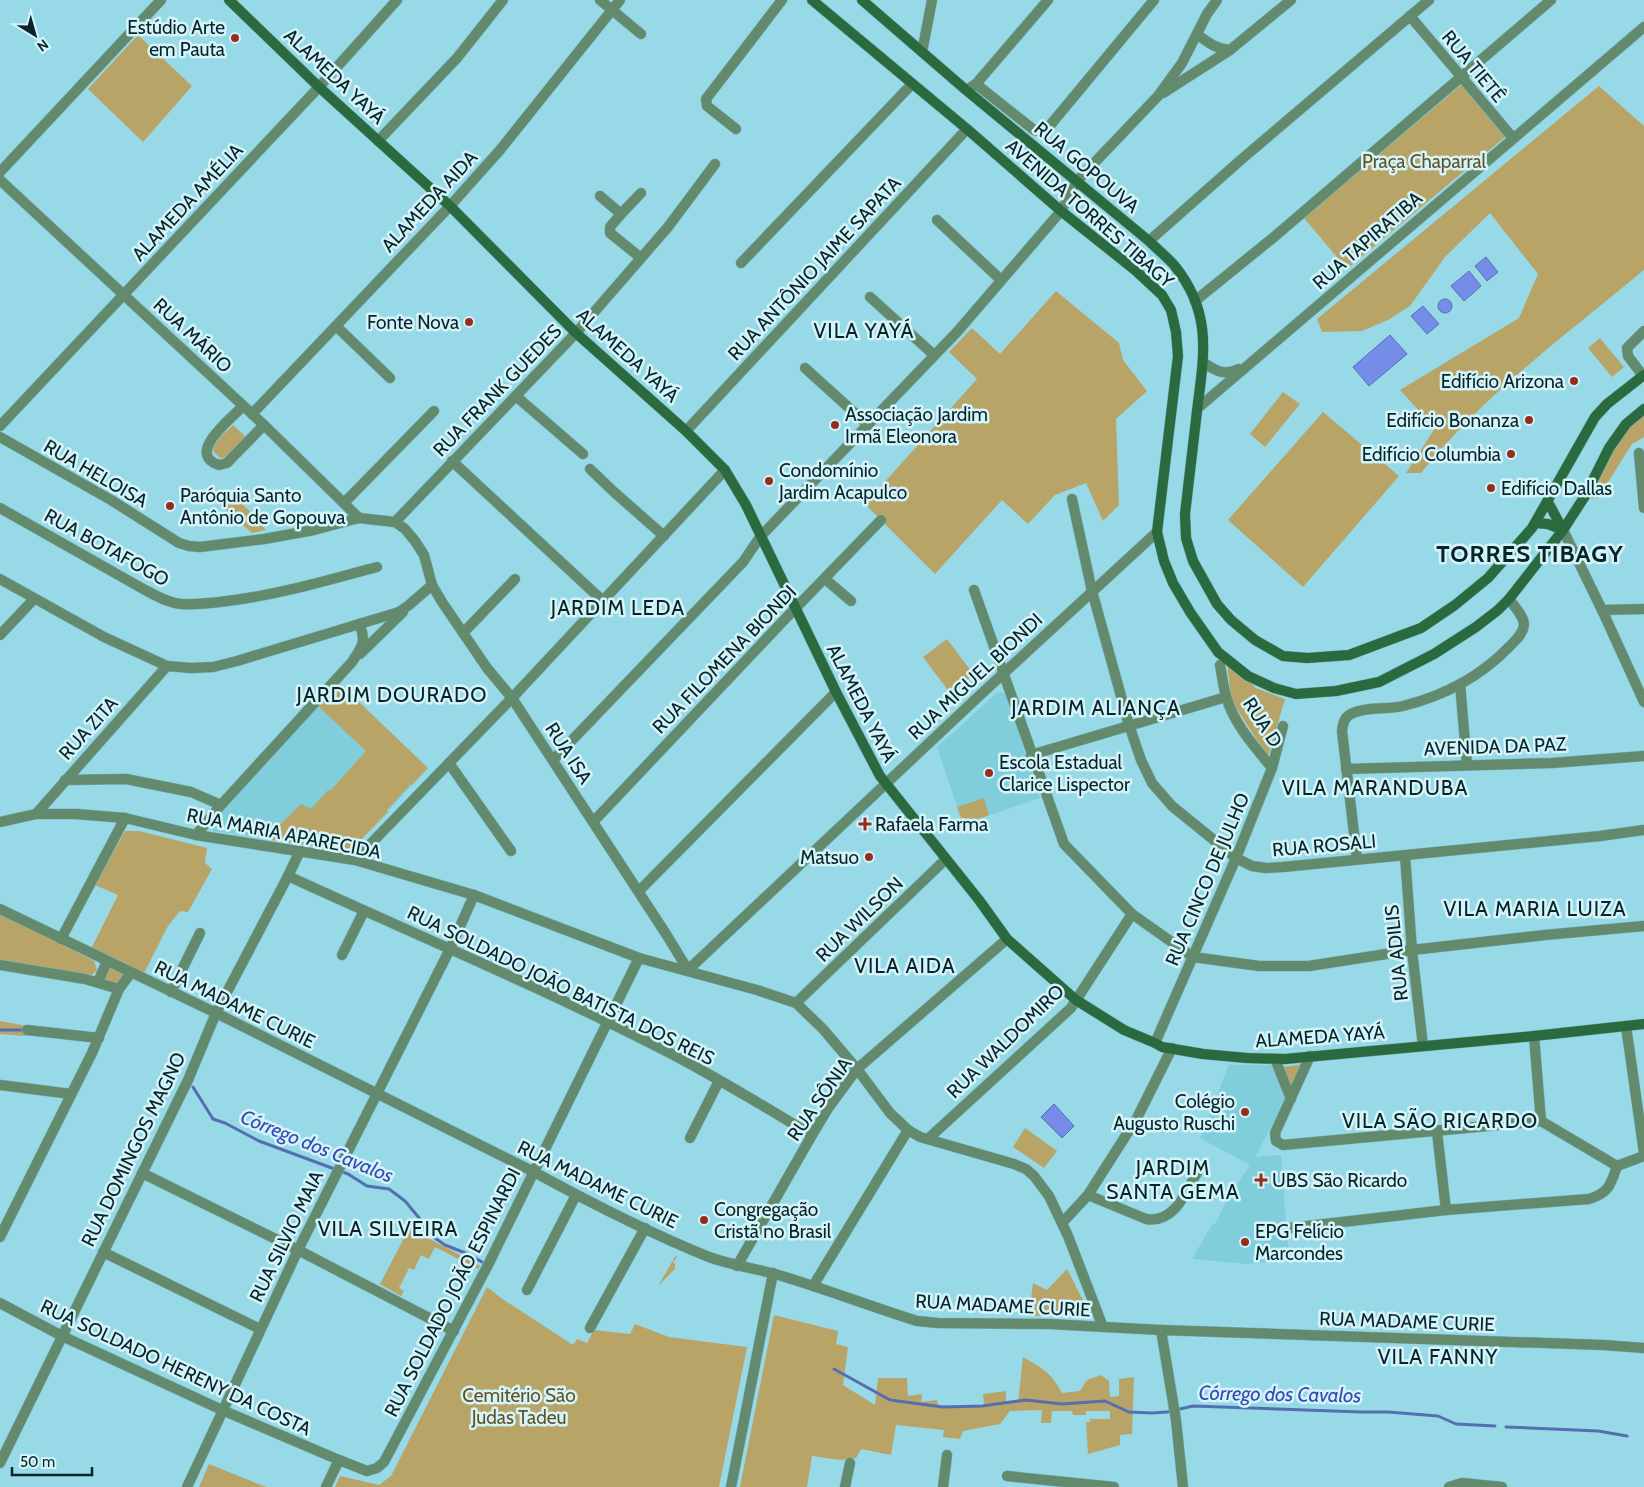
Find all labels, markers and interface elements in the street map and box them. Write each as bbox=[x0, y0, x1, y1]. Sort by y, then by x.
north arrow bbox=[10, 10, 60, 60]
place label: Estúdio Arte em Pauta bbox=[127, 16, 225, 61]
street label: ALAMEDA YAYÁ bbox=[279, 23, 391, 129]
street label: RUA TIETÊ bbox=[1437, 25, 1511, 107]
marker: Estúdio Arte em Pauta bbox=[229, 32, 241, 44]
text: N bbox=[33, 35, 52, 56]
street label: RUA GOPOUVA bbox=[1030, 117, 1144, 218]
street label: AVENIDA TORRES TIBAGY bbox=[1001, 134, 1179, 293]
street label: ALAMEDA AMÉLIA bbox=[126, 138, 248, 266]
street label: ALAMEDA AIDA bbox=[377, 146, 482, 257]
park label: Praça Chaparral bbox=[1362, 150, 1487, 173]
street label: RUA ANTÔNIO JAIME SAPATA bbox=[723, 171, 906, 365]
street label: RUA TAPIRATIBA bbox=[1308, 186, 1427, 294]
street label: RUA MÁRIO bbox=[149, 292, 237, 378]
street label: ALAMEDA YAYÁ bbox=[572, 303, 684, 407]
place label: Fonte Nova bbox=[367, 311, 459, 334]
marker: Fonte Nova bbox=[463, 316, 475, 328]
district label: VILA YAYÁ bbox=[813, 318, 915, 343]
street label: RUA FRANK GUEDES bbox=[428, 319, 566, 461]
place label: Edifício Arizona bbox=[1441, 370, 1564, 393]
marker: Edifício Arizona bbox=[1568, 375, 1580, 387]
place label: Associação Jardim Irmã Eleonora bbox=[845, 403, 988, 448]
place label: Edifício Bonanza bbox=[1386, 409, 1519, 432]
marker: Edifício Bonanza bbox=[1523, 414, 1535, 426]
marker: Associação Jardim Irmã Eleonora bbox=[829, 419, 841, 431]
street label: RUA HELOISA bbox=[40, 434, 152, 513]
place label: Edifício Columbia bbox=[1362, 443, 1501, 466]
marker: Edifício Columbia bbox=[1505, 448, 1517, 460]
place label: Condomínio Jardim Acapulco bbox=[778, 459, 907, 504]
marker: Condomínio Jardim Acapulco bbox=[763, 475, 775, 487]
place label: Edifício Dallas bbox=[1501, 477, 1612, 500]
marker: Edifício Dallas bbox=[1485, 482, 1497, 494]
place label: Paróquia Santo Antônio de Gopouva bbox=[180, 484, 345, 529]
marker: Paróquia Santo Antônio de Gopouva bbox=[164, 500, 176, 512]
street label: RUA BOTAFOGO bbox=[40, 504, 173, 591]
district label: TORRES TIBAGY bbox=[1436, 539, 1624, 568]
street label: RUA FILOMENA BIONDI bbox=[648, 580, 801, 738]
district label: JARDIM LEDA bbox=[550, 595, 685, 620]
street label: RUA MIGUEL BIONDI bbox=[904, 608, 1047, 744]
street label: ALAMEDA YAYÁ bbox=[822, 640, 902, 766]
district label: JARDIM DOURADO bbox=[296, 682, 487, 707]
street label: RUA ZITA bbox=[54, 692, 123, 765]
street label: RUA D bbox=[1238, 693, 1287, 752]
district label: JARDIM ALIANÇA bbox=[1010, 695, 1181, 720]
street label: RUA ISA bbox=[540, 718, 597, 789]
street label: AVENIDA DA PAZ bbox=[1423, 733, 1567, 760]
place label: Escola Estadual Clarice Lispector bbox=[999, 751, 1130, 796]
marker: Escola Estadual Clarice Lispector bbox=[983, 767, 995, 779]
district label: VILA MARANDUBA bbox=[1282, 775, 1468, 800]
street label: RUA CINCO DE JULHO bbox=[1161, 789, 1254, 969]
street label: RUA MARIA APARECIDA bbox=[185, 803, 383, 864]
place label: Rafaela Farma bbox=[875, 813, 988, 836]
marker: Rafaela Farma bbox=[859, 818, 871, 830]
street label: RUA ROSALI bbox=[1271, 830, 1377, 861]
place label: Matsuo bbox=[800, 846, 859, 869]
marker: Matsuo bbox=[863, 851, 875, 863]
street label: RUA WILSON bbox=[811, 872, 908, 967]
district label: VILA MARIA LUIZA bbox=[1443, 896, 1627, 921]
street label: RUA SOLDADO JOÃO BATISTA DOS REIS bbox=[404, 900, 718, 1070]
street label: RUA ADILIS bbox=[1380, 904, 1413, 1002]
district label: VILA AIDA bbox=[854, 953, 956, 978]
street label: RUA MADAME CURIE bbox=[151, 956, 319, 1053]
street label: RUA WALDOMIRO bbox=[942, 980, 1069, 1103]
street label: ALAMEDA YAYÁ bbox=[1254, 1019, 1386, 1052]
street label: RUA DOMINGOS MAGNO bbox=[76, 1048, 191, 1250]
street label: RUA SÔNIA bbox=[782, 1053, 857, 1145]
place label: Colégio Augusto Ruschi bbox=[1113, 1090, 1235, 1135]
water label: Córrego dos Cavalos bbox=[237, 1104, 397, 1188]
marker: Colégio Augusto Ruschi bbox=[1239, 1106, 1251, 1118]
district label: VILA SÃO RICARDO bbox=[1342, 1107, 1538, 1133]
street label: RUA MADAME CURIE bbox=[514, 1136, 682, 1233]
district label: JARDIM SANTA GEMA bbox=[1106, 1155, 1240, 1204]
street label: RUA SOLDADO JOÃO ESPINARDI bbox=[379, 1163, 525, 1421]
street label: RUA SILVIO MAIA bbox=[245, 1166, 328, 1306]
place label: UBS São Ricardo bbox=[1272, 1169, 1407, 1192]
marker: UBS São Ricardo bbox=[1254, 1173, 1268, 1187]
place label: Congregação Cristã no Brasil bbox=[714, 1198, 832, 1243]
marker: Congregação Cristã no Brasil bbox=[698, 1214, 710, 1226]
district label: VILA SILVEIRA bbox=[318, 1216, 458, 1241]
place label: EPG Felício Marcondes bbox=[1255, 1220, 1344, 1265]
marker: EPG Felício Marcondes bbox=[1239, 1236, 1251, 1248]
street label: RUA MADAME CURIE bbox=[915, 1289, 1091, 1322]
street label: RUA SOLDADO HERENY DA COSTA bbox=[37, 1294, 315, 1441]
street label: RUA MADAME CURIE bbox=[1319, 1307, 1495, 1336]
district label: VILA FANNY bbox=[1378, 1344, 1498, 1369]
water label: Córrego dos Cavalos bbox=[1199, 1381, 1362, 1407]
park label: Cemitério São Judas Tadeu bbox=[462, 1384, 576, 1429]
scale bar bbox=[12, 1444, 92, 1476]
text: 50 m bbox=[20, 1453, 55, 1471]

